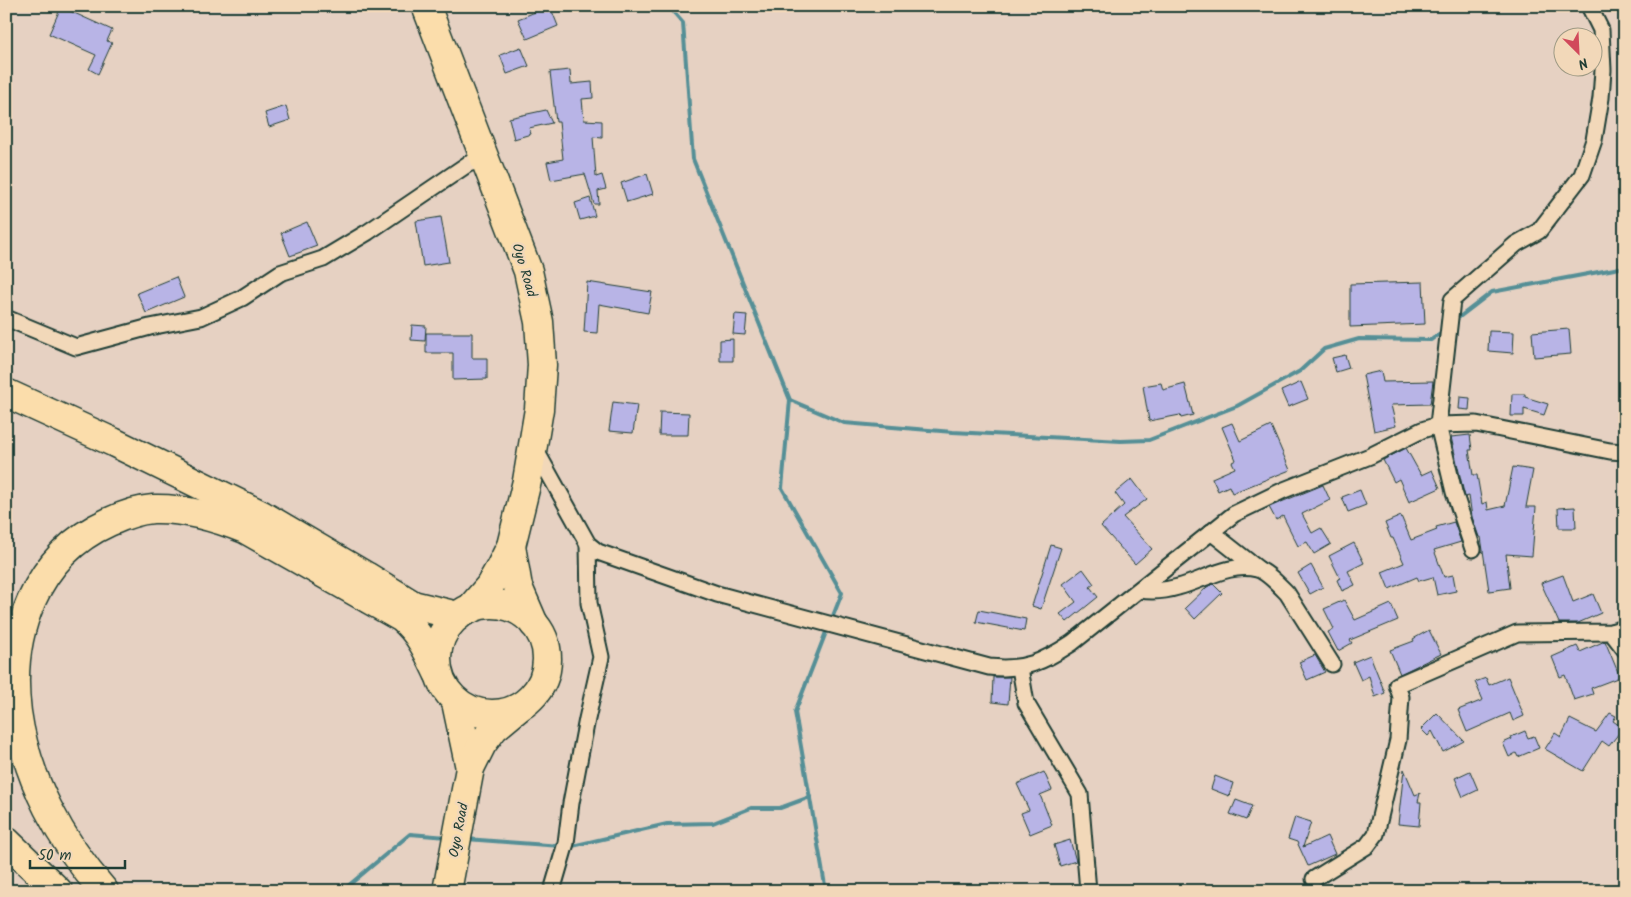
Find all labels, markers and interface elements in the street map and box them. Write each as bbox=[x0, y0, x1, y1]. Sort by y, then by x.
north arrow bbox=[1554, 28, 1604, 78]
text: N bbox=[1574, 51, 1591, 75]
street label: Oyo Road bbox=[505, 241, 543, 301]
street label: Oyo Road bbox=[443, 800, 475, 859]
scale bar bbox=[30, 837, 125, 869]
text: 50 m bbox=[38, 844, 72, 868]

